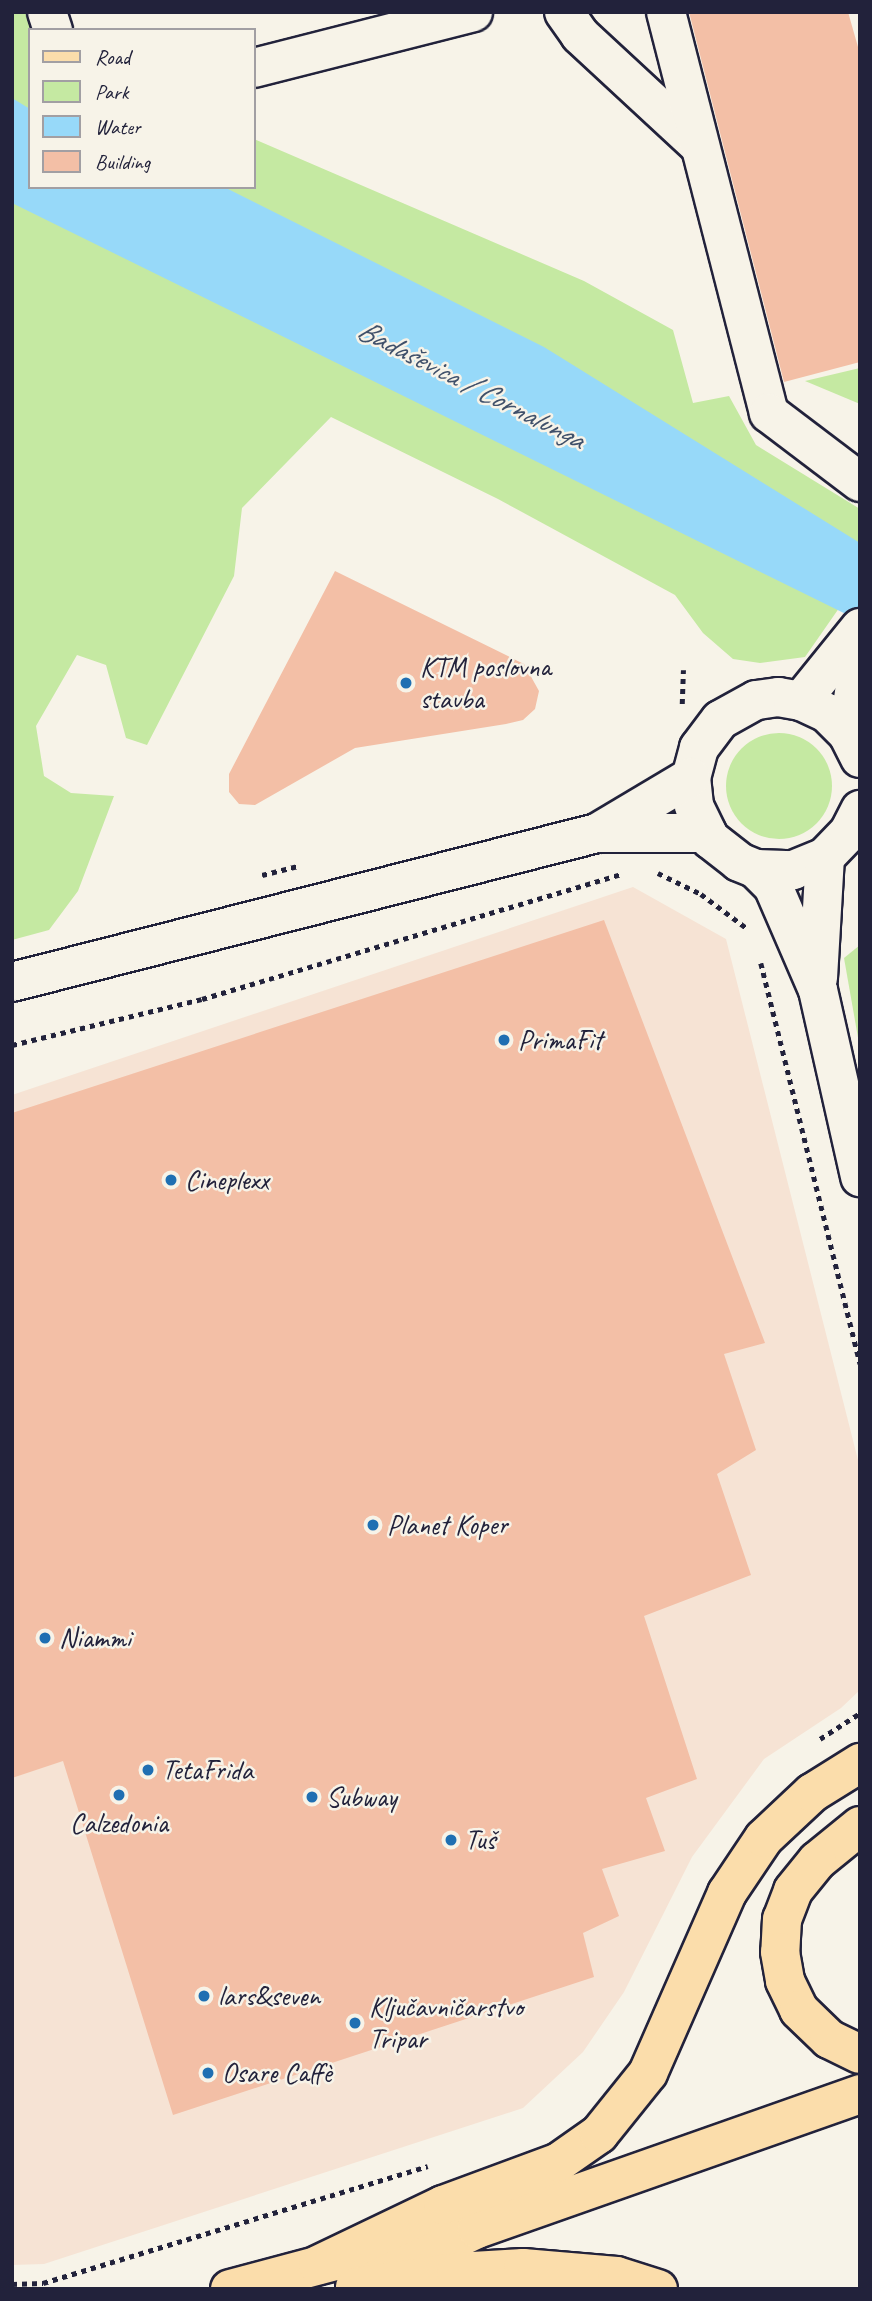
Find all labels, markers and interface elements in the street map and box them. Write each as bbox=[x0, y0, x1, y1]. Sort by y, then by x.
legend bbox=[28, 28, 256, 189]
text: Road bbox=[95, 44, 130, 70]
text: Park bbox=[95, 79, 128, 105]
text: Water bbox=[95, 114, 141, 140]
text: Building bbox=[95, 149, 150, 175]
water label: Badaševica / Cornalunga bbox=[352, 311, 590, 457]
place label: KTM poslovna stavba bbox=[420, 650, 551, 716]
marker: KTM poslovna stavba bbox=[398, 675, 414, 691]
place label: PrimaFit bbox=[518, 1023, 602, 1057]
marker: PrimaFit bbox=[496, 1032, 512, 1048]
place label: Cineplexx bbox=[185, 1163, 269, 1197]
marker: Cineplexx bbox=[163, 1172, 179, 1188]
place label: Planet Koper bbox=[387, 1508, 507, 1542]
marker: Planet Koper bbox=[365, 1517, 381, 1533]
place label: Niammi bbox=[59, 1621, 131, 1655]
marker: Niammi bbox=[37, 1630, 53, 1646]
place label: TetaFrida bbox=[162, 1753, 253, 1787]
marker: TetaFrida bbox=[140, 1762, 156, 1778]
place label: Subway bbox=[326, 1780, 397, 1814]
marker: Calzedonia bbox=[111, 1787, 127, 1803]
marker: Subway bbox=[304, 1789, 320, 1805]
place label: Calzedonia bbox=[70, 1806, 168, 1840]
place label: Tuš bbox=[465, 1823, 495, 1857]
marker: Tuš bbox=[443, 1832, 459, 1848]
place label: lars&seven bbox=[218, 1979, 320, 2013]
marker: lars&seven bbox=[196, 1988, 212, 2004]
place label: Ključavničarstvo Tripar bbox=[369, 1990, 523, 2056]
marker: Ključavničarstvo Tripar bbox=[347, 2015, 363, 2031]
place label: Osare Caffè bbox=[222, 2056, 332, 2090]
marker: Osare Caffè bbox=[200, 2065, 216, 2081]

